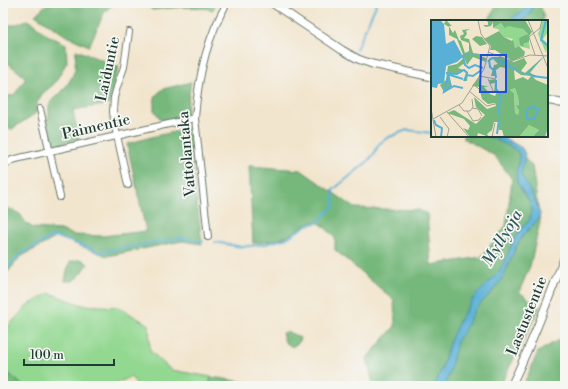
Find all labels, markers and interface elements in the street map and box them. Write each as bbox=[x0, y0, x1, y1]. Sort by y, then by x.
inset map bbox=[431, 20, 548, 137]
street label: Laiduntie bbox=[92, 35, 124, 103]
street label: Paimentie bbox=[60, 110, 132, 144]
street label: Vattolantaka bbox=[174, 110, 200, 199]
water label: Myllyoja bbox=[477, 206, 527, 270]
street label: Lastustentie bbox=[502, 273, 552, 359]
scale bar bbox=[24, 341, 114, 367]
text: 100 m bbox=[30, 348, 64, 363]

